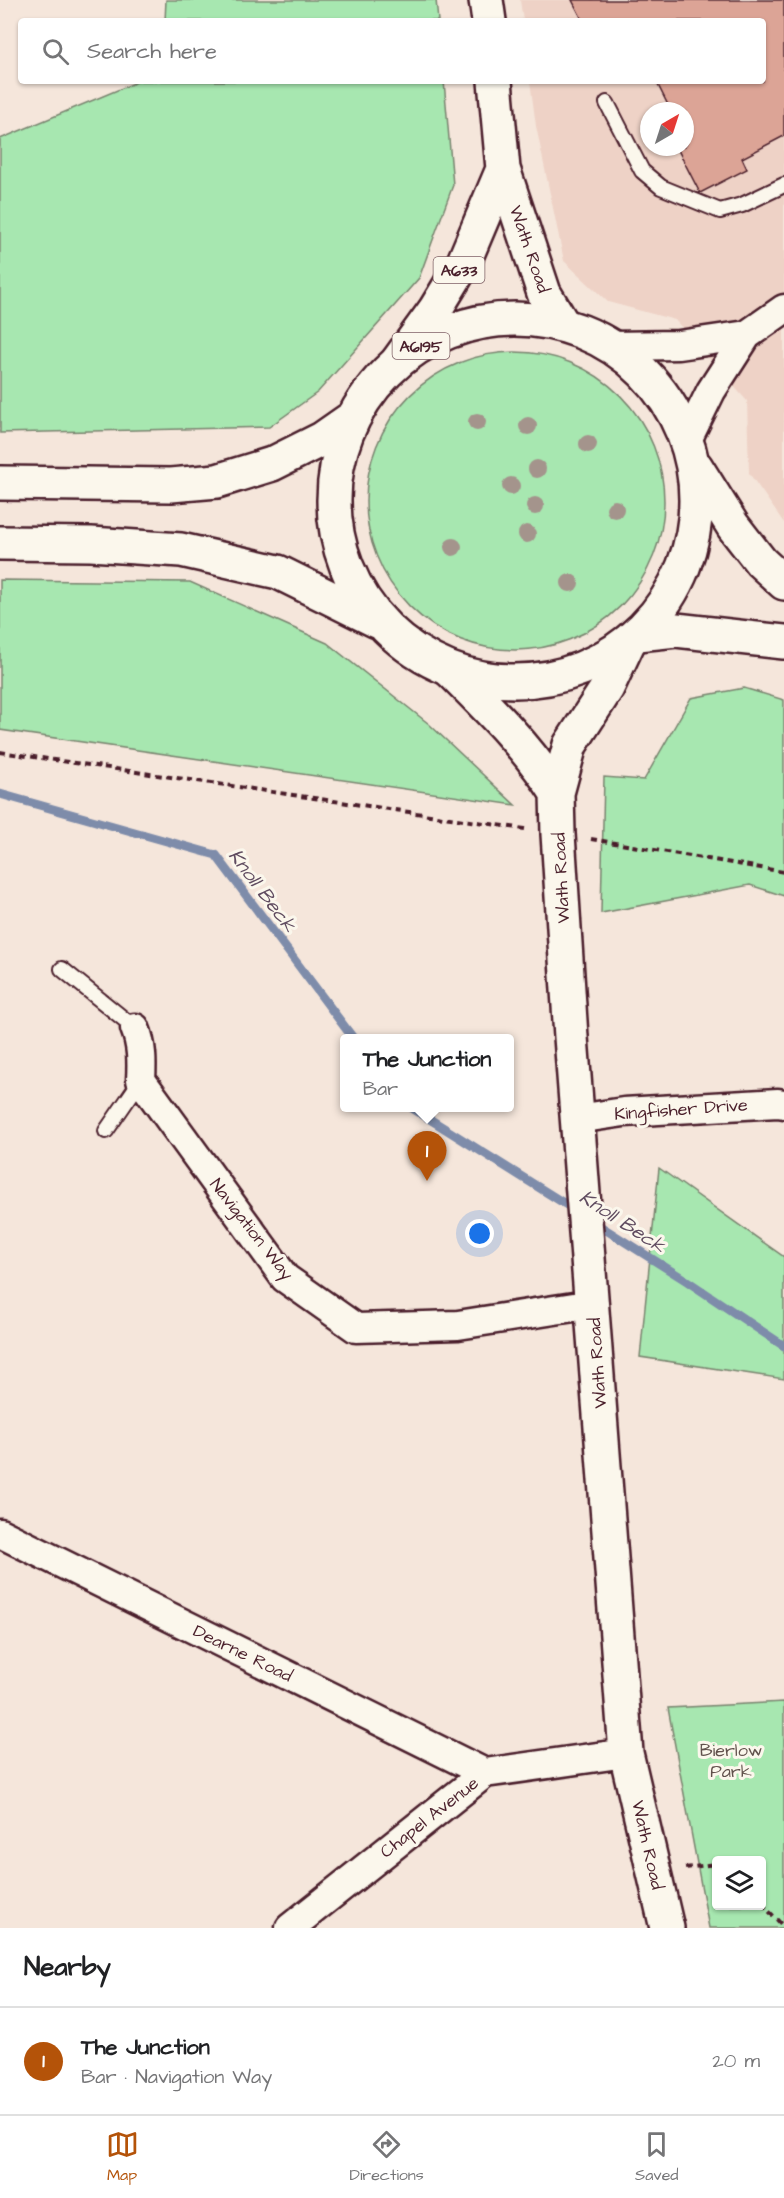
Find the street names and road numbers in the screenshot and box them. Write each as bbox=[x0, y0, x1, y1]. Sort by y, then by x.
street label: Wath Road bbox=[503, 202, 556, 296]
road number: A633 bbox=[434, 257, 484, 283]
road number: A6195 bbox=[392, 333, 450, 359]
street label: Wath Road bbox=[547, 832, 576, 924]
street label: Kingfisher Drive bbox=[614, 1092, 749, 1128]
street label: Navigation Way bbox=[203, 1173, 299, 1286]
street label: Wath Road bbox=[582, 1317, 613, 1409]
street label: Dearne Road bbox=[189, 1619, 297, 1688]
street label: Chapel Avenue bbox=[375, 1771, 484, 1864]
street label: Wath Road bbox=[625, 1798, 670, 1892]

